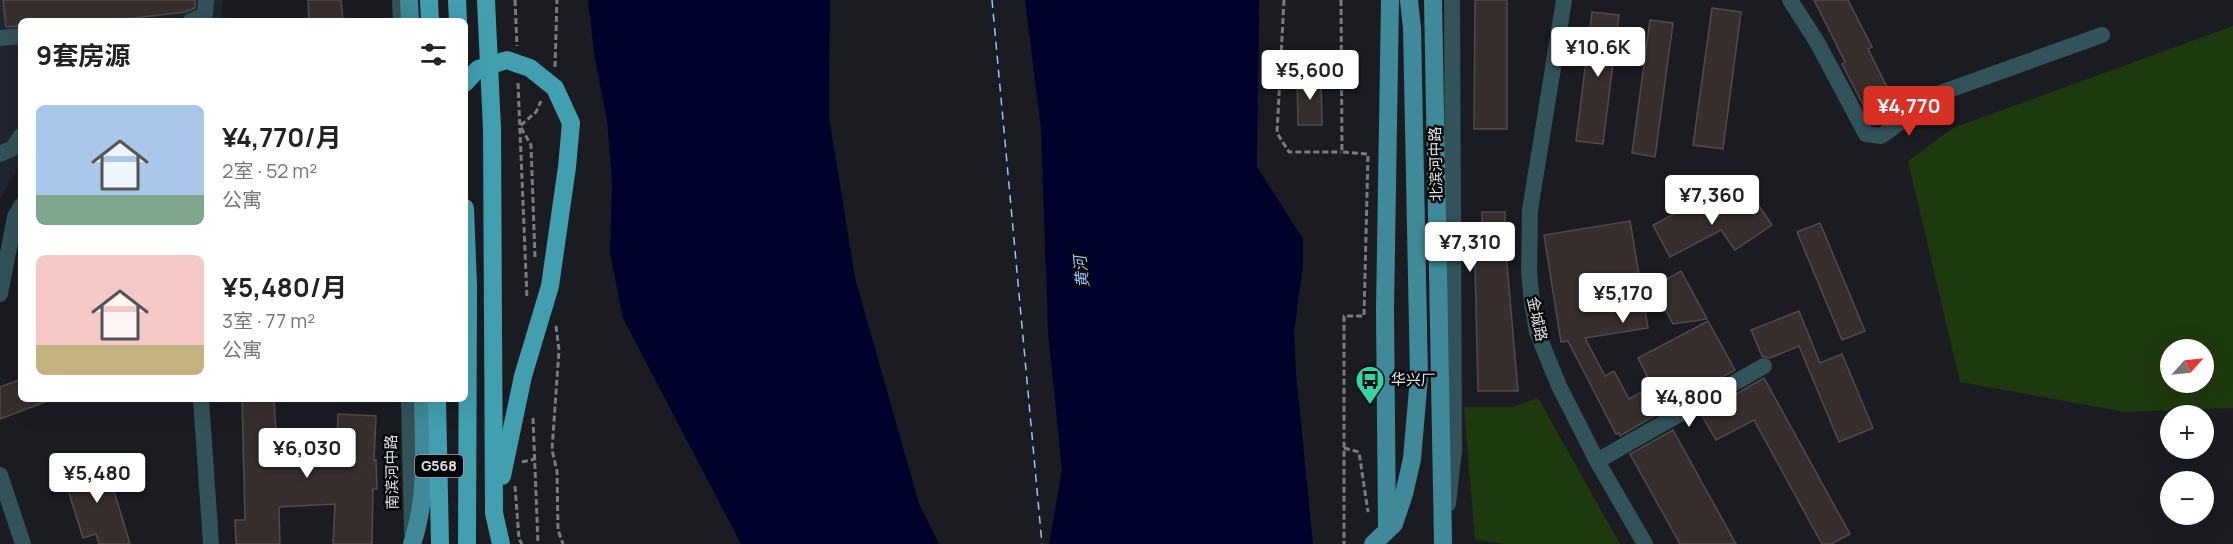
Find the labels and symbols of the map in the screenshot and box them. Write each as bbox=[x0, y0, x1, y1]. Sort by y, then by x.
pin: ¥10.6K bbox=[1549, 27, 1647, 78]
pin: ¥5,600 bbox=[1261, 50, 1359, 101]
pin: ¥4,770 bbox=[1860, 86, 1958, 137]
street label: 北滨河中路 bbox=[1424, 126, 1447, 202]
pin: ¥7,360 bbox=[1663, 175, 1761, 226]
pin: ¥7,310 bbox=[1421, 222, 1519, 273]
water label: 黄河 bbox=[1068, 252, 1094, 289]
pin: ¥5,170 bbox=[1574, 273, 1672, 324]
street label: 金城路 bbox=[1523, 295, 1552, 343]
north arrow bbox=[2160, 339, 2214, 393]
bus stop icon: 华兴厂 bbox=[1354, 364, 1386, 406]
place label: 华兴厂 bbox=[1391, 369, 1436, 390]
pin: ¥4,800 bbox=[1640, 377, 1738, 428]
pin: ¥6,030 bbox=[258, 428, 356, 479]
street label: 南滨河中路 bbox=[380, 434, 403, 510]
pin: ¥5,480 bbox=[48, 453, 146, 504]
road number: G568 bbox=[415, 455, 463, 477]

